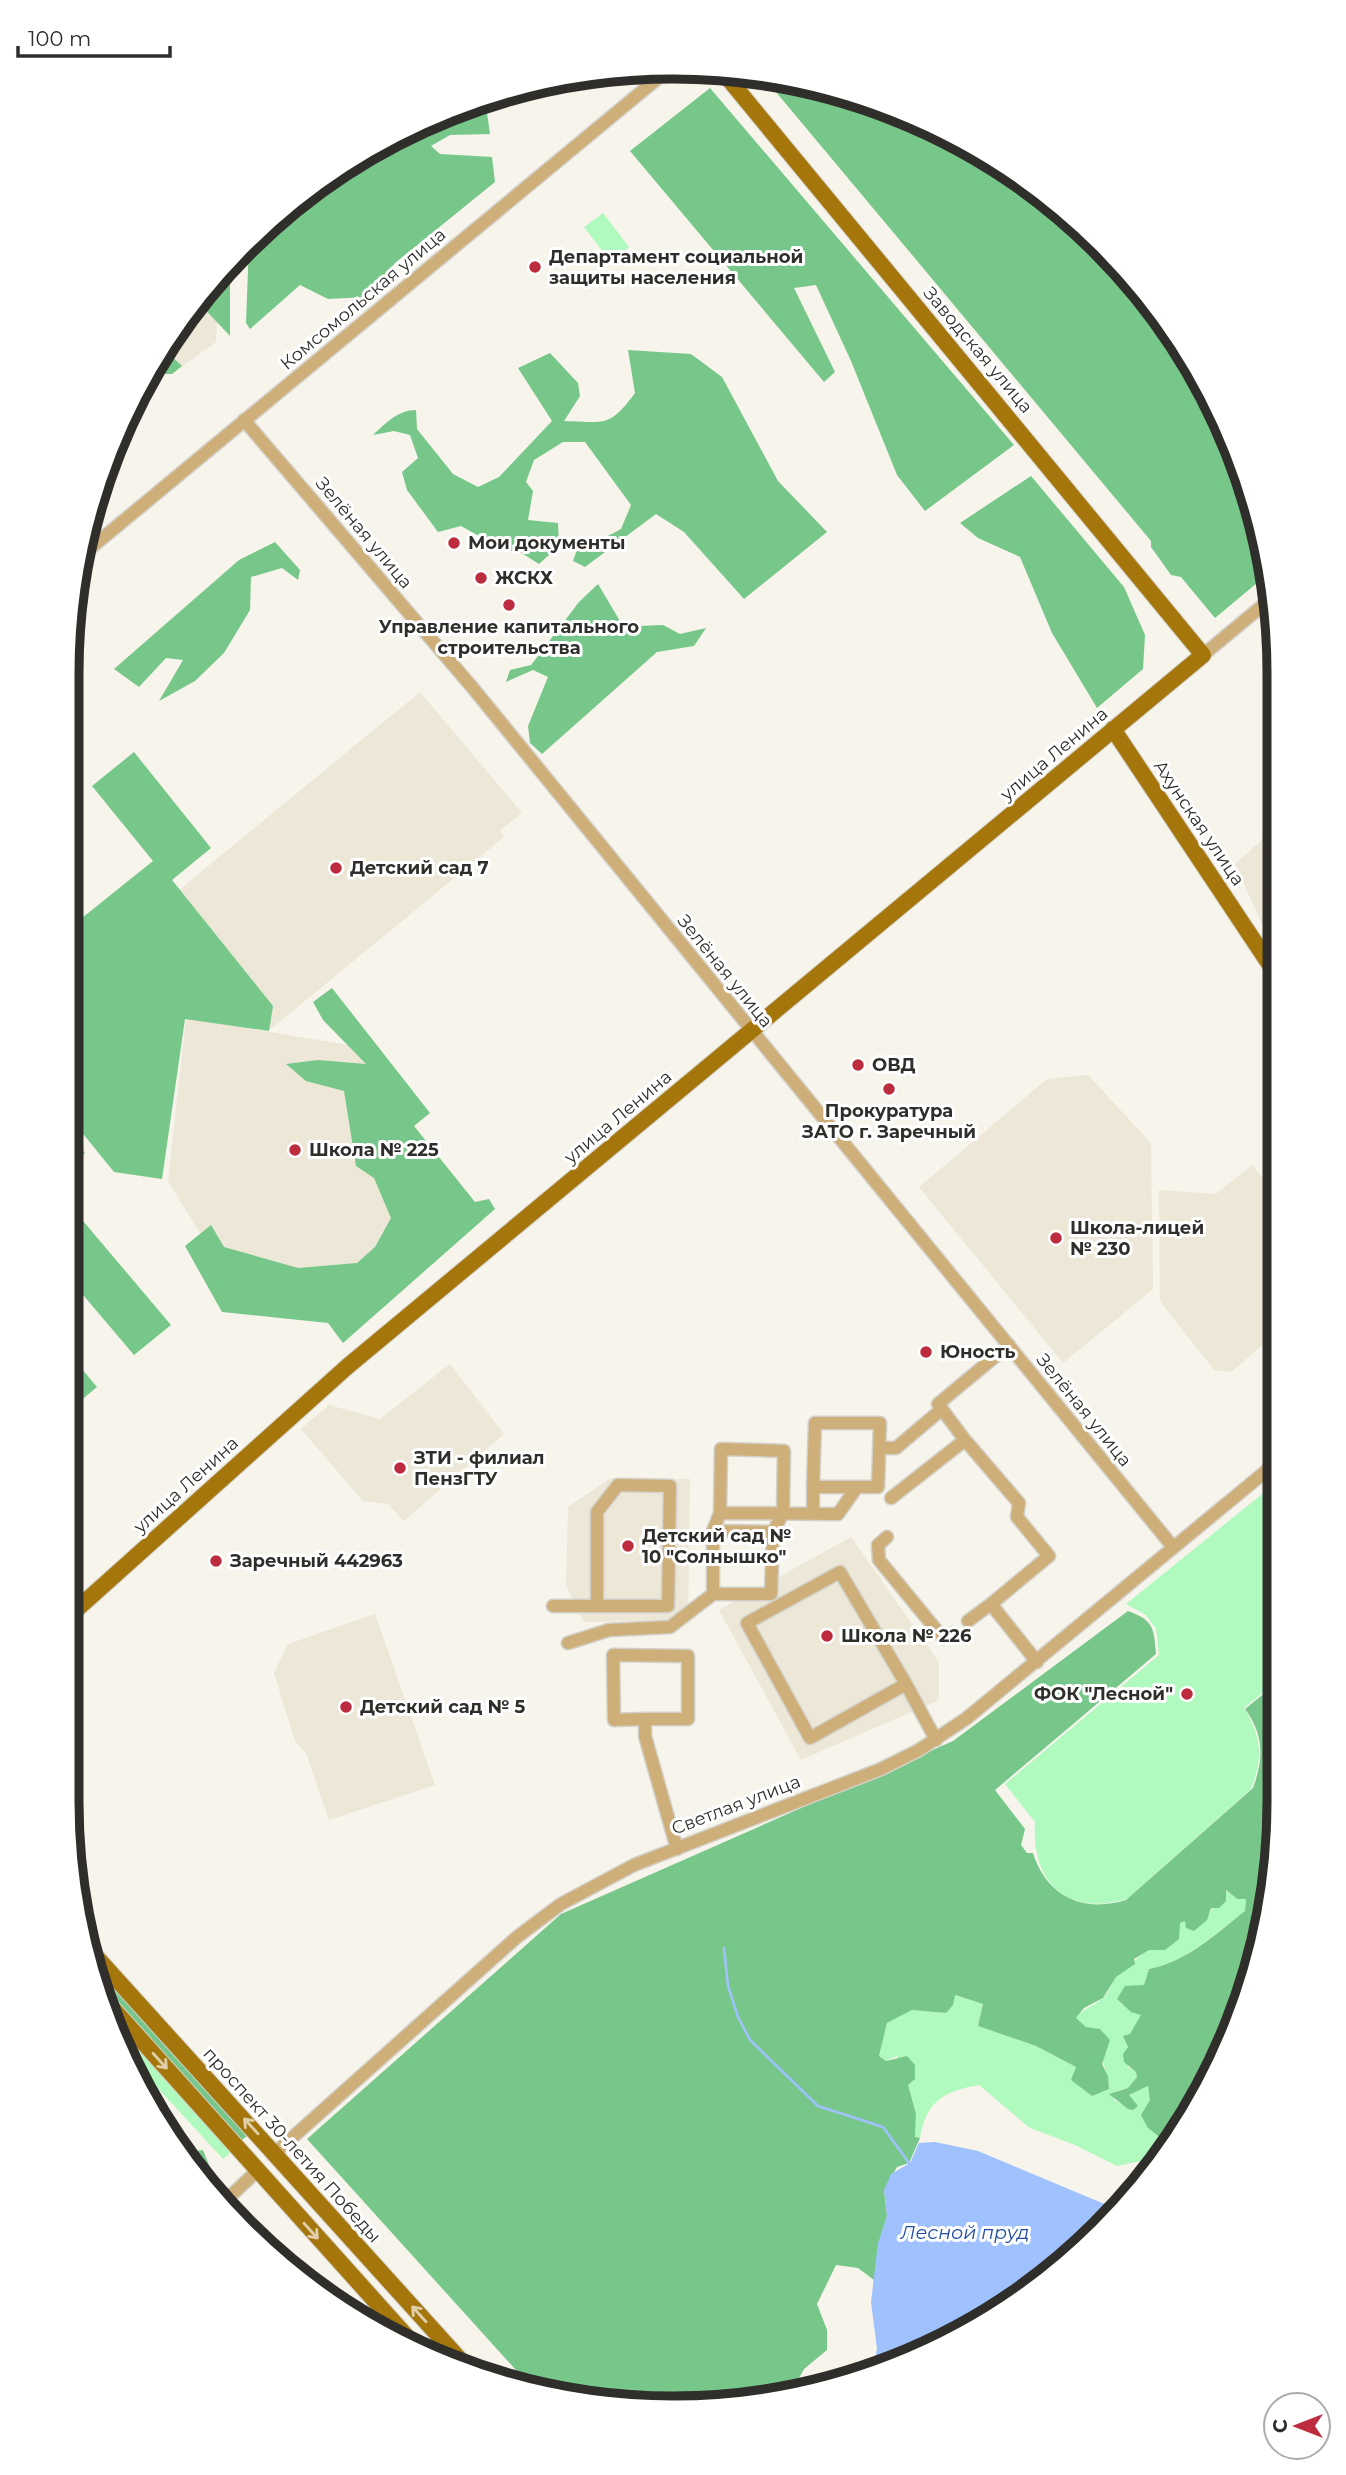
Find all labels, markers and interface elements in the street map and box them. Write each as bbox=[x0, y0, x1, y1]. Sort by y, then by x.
scale bar bbox=[18, 14, 170, 58]
text: 100 m bbox=[28, 26, 91, 51]
street label: Комсомольская улица bbox=[276, 223, 450, 375]
place label: Департамент социальной защиты населения bbox=[549, 246, 803, 289]
marker: Департамент социальной защиты населения bbox=[527, 259, 543, 275]
street label: Заводская улица bbox=[919, 282, 1037, 418]
street label: Зелёная улица bbox=[311, 473, 417, 593]
place label: Мои документы bbox=[468, 532, 625, 554]
marker: Мои документы bbox=[446, 535, 462, 551]
place label: ЖСКХ bbox=[495, 567, 553, 589]
marker: ЖСКХ bbox=[473, 570, 489, 586]
marker: Управление капитального строительства bbox=[501, 597, 517, 613]
place label: Управление капитального строительства bbox=[379, 616, 639, 659]
street label: улица Ленина bbox=[995, 703, 1112, 806]
street label: Ахунская улица bbox=[1149, 756, 1249, 890]
place label: Детский сад 7 bbox=[350, 857, 489, 879]
marker: Детский сад 7 bbox=[328, 860, 344, 876]
street label: Зелёная улица bbox=[673, 910, 777, 1032]
place label: ОВД bbox=[872, 1054, 916, 1076]
marker: ОВД bbox=[850, 1057, 866, 1073]
street label: улица Ленина bbox=[559, 1066, 676, 1169]
marker: Прокуратура ЗАТО г. Заречный bbox=[881, 1081, 897, 1097]
place label: Прокуратура ЗАТО г. Заречный bbox=[801, 1100, 976, 1143]
place label: Школа № 225 bbox=[309, 1139, 439, 1161]
marker: Школа № 225 bbox=[287, 1142, 303, 1158]
place label: Школа-лицей № 230 bbox=[1070, 1217, 1204, 1260]
marker: Школа-лицей № 230 bbox=[1048, 1230, 1064, 1246]
place label: Юность bbox=[940, 1341, 1016, 1363]
marker: Юность bbox=[918, 1344, 934, 1360]
street label: Зелёная улица bbox=[1032, 1349, 1136, 1471]
street label: улица Ленина bbox=[128, 1432, 243, 1538]
place label: ЗТИ - филиал ПензГТУ bbox=[413, 1447, 545, 1490]
marker: ЗТИ - филиал ПензГТУ bbox=[392, 1460, 408, 1476]
place label: Детский сад № 10 "Солнышко" bbox=[642, 1525, 791, 1568]
marker: Детский сад № 10 "Солнышко" bbox=[620, 1538, 636, 1554]
place label: Заречный 442963 bbox=[229, 1550, 403, 1572]
marker: Заречный 442963 bbox=[208, 1553, 224, 1569]
place label: Школа № 226 bbox=[841, 1625, 972, 1647]
marker: Школа № 226 bbox=[819, 1628, 835, 1644]
place label: ФОК "Лесной" bbox=[1034, 1683, 1173, 1705]
marker: ФОК "Лесной" bbox=[1179, 1686, 1195, 1702]
place label: Детский сад № 5 bbox=[360, 1696, 525, 1718]
marker: Детский сад № 5 bbox=[338, 1699, 354, 1715]
street label: Светлая улица bbox=[668, 1770, 804, 1840]
street label: проспект 30-летия Победы bbox=[198, 2043, 386, 2247]
one-way arrow bbox=[152, 2052, 168, 2070]
one-way arrow bbox=[243, 2117, 259, 2135]
water label: Лесной пруд bbox=[900, 2221, 1029, 2244]
one-way arrow bbox=[303, 2222, 319, 2240]
one-way arrow bbox=[411, 2305, 427, 2323]
north arrow bbox=[1262, 2391, 1332, 2461]
text: С bbox=[1269, 2419, 1292, 2433]

